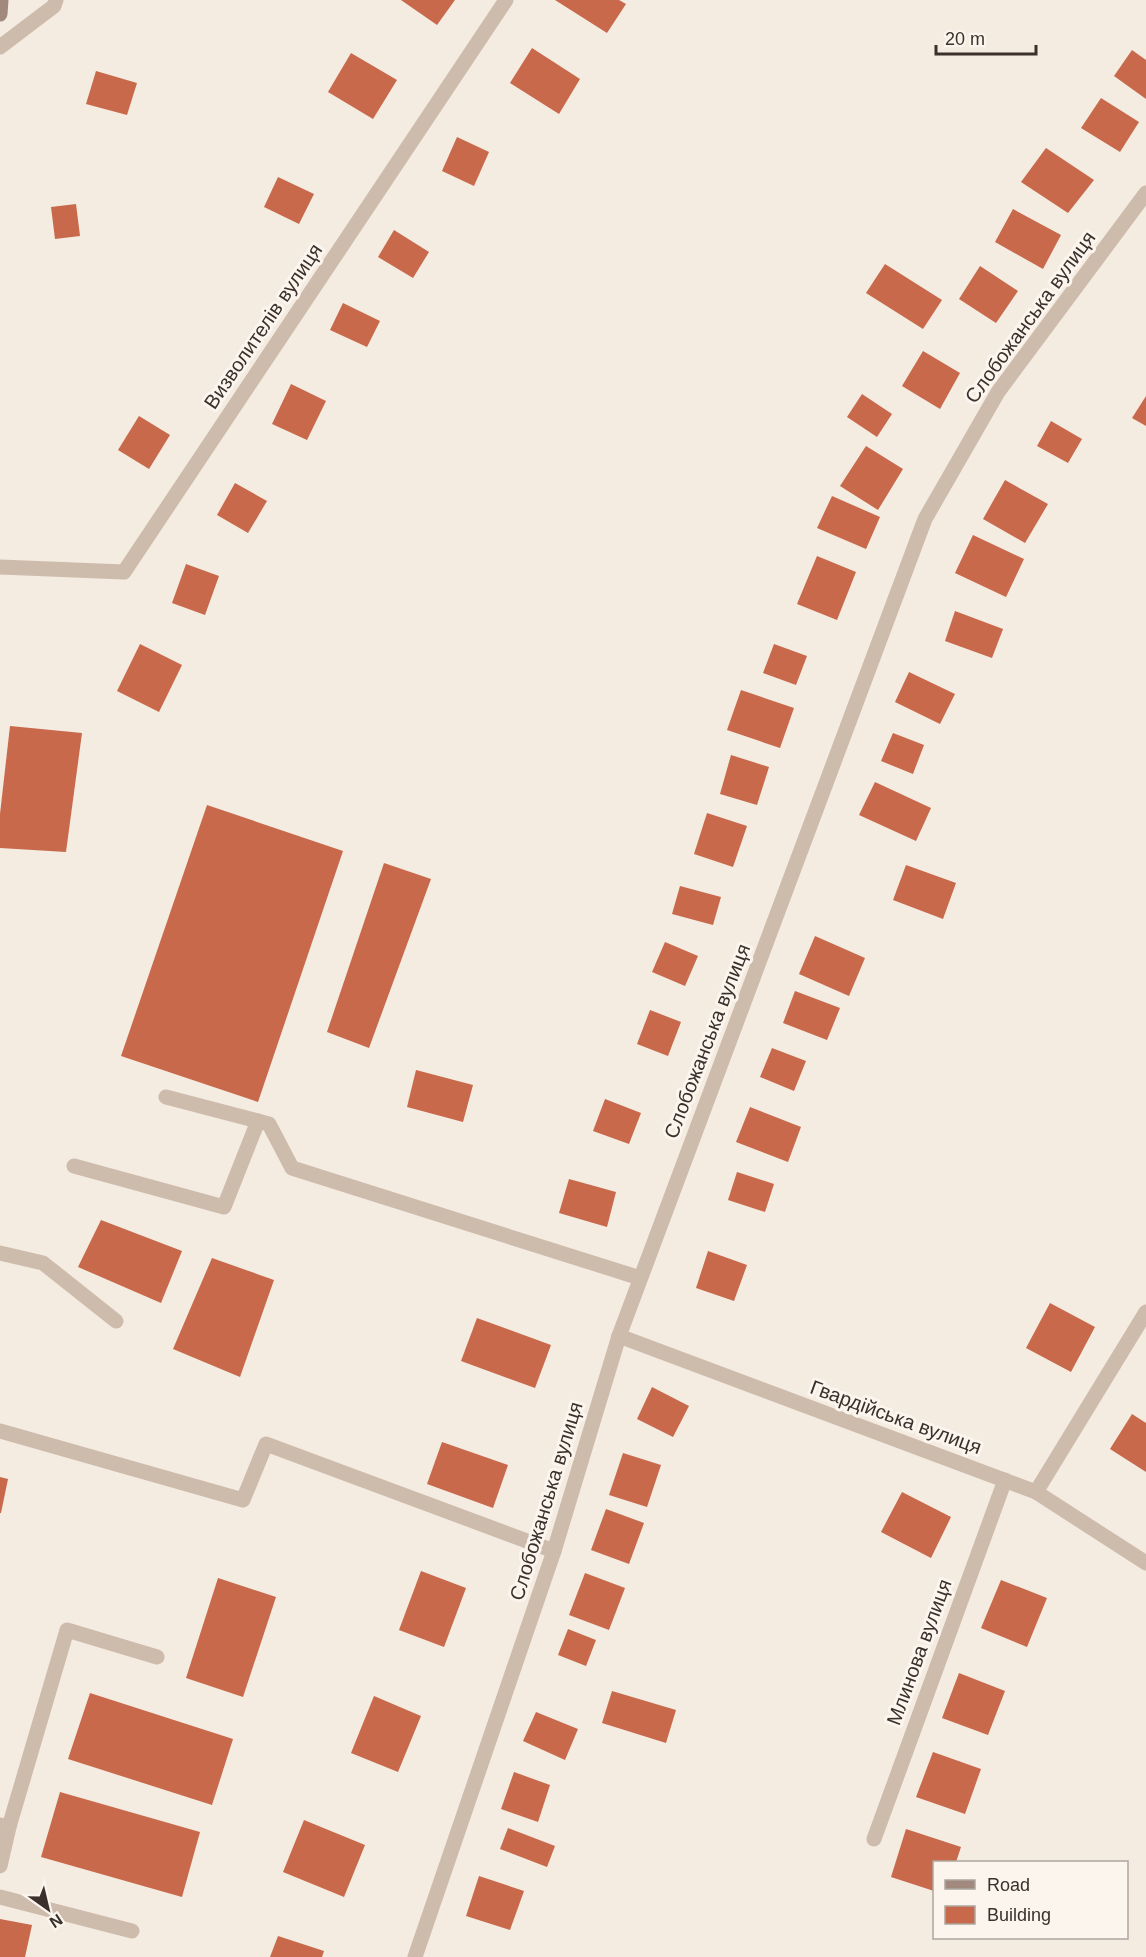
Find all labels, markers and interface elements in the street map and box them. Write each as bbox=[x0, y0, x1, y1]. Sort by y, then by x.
scale bar bbox=[936, 18, 1036, 56]
text: 20 m bbox=[945, 29, 985, 49]
street label: Слобожанська вулиця bbox=[960, 227, 1100, 407]
street label: Визволителів вулиця bbox=[200, 239, 326, 413]
street label: Слобожанська вулиця bbox=[660, 941, 754, 1141]
street label: Гвардійська вулиця bbox=[808, 1376, 984, 1458]
street label: Слобожанська вулиця bbox=[505, 1399, 587, 1603]
street label: Млинова вулиця bbox=[882, 1576, 956, 1728]
legend bbox=[933, 1861, 1128, 1939]
text: Road bbox=[987, 1875, 1030, 1895]
north arrow bbox=[18, 1879, 78, 1939]
text: Building bbox=[987, 1905, 1051, 1925]
text: N bbox=[47, 1911, 66, 1931]

